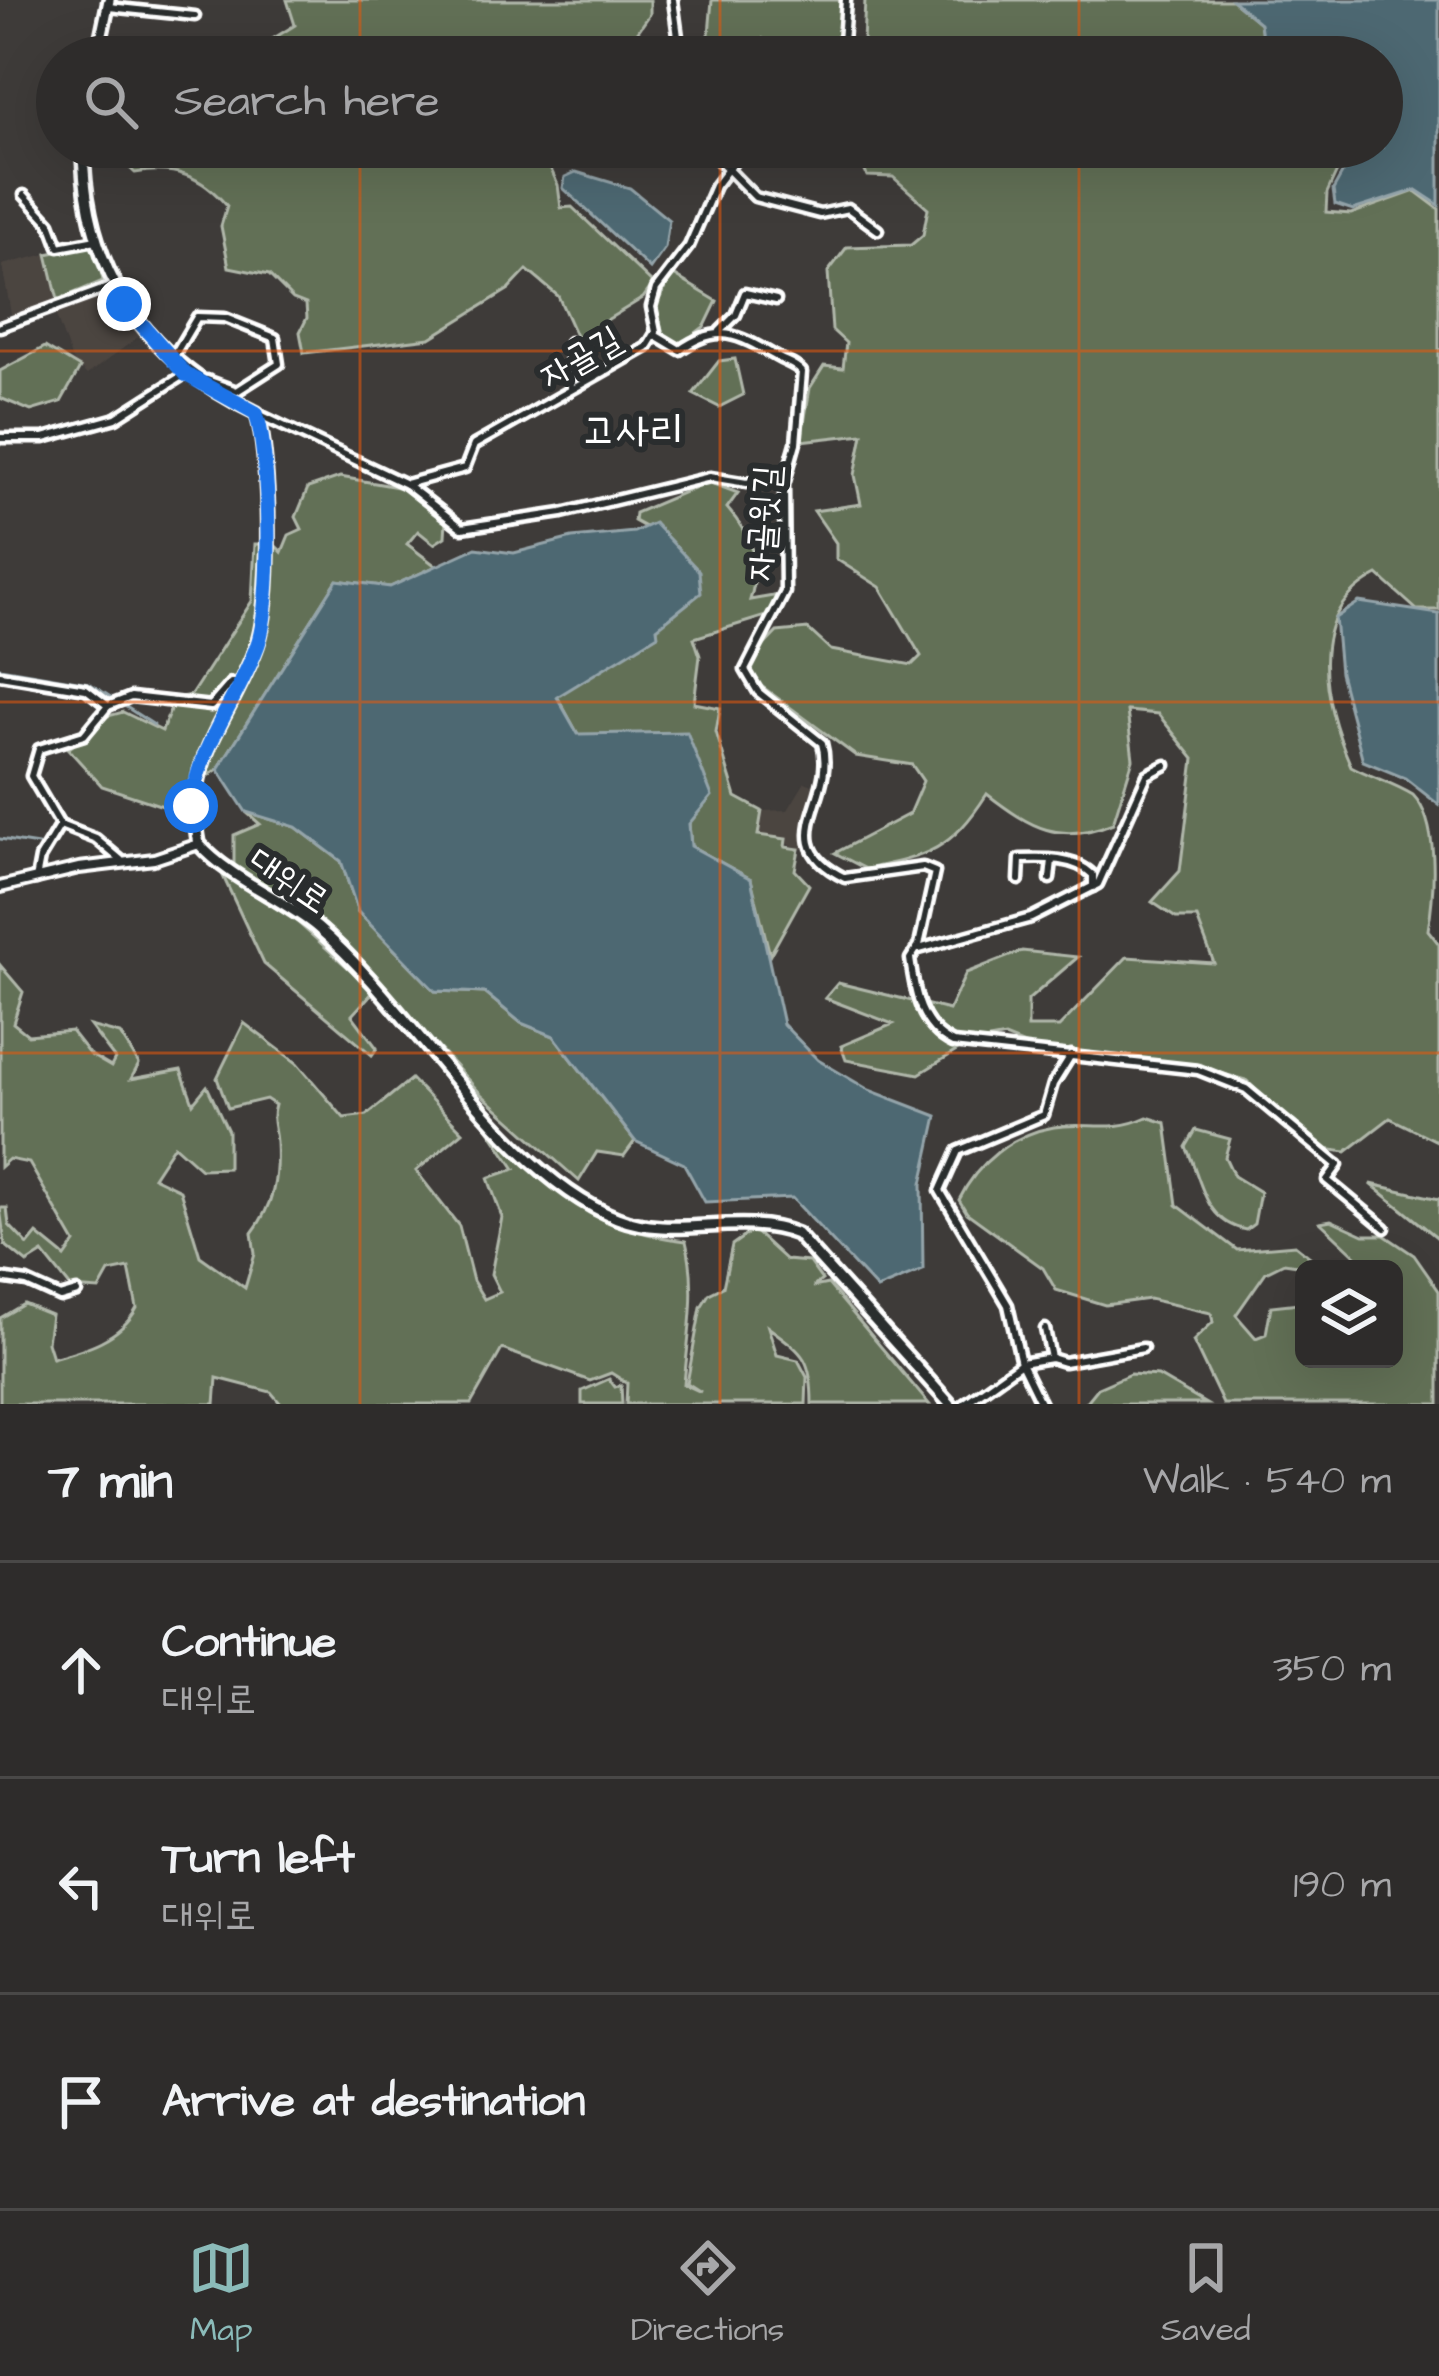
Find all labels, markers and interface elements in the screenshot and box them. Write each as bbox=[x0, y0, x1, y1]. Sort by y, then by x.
search box bbox=[36, 36, 1403, 168]
icon: search bbox=[78, 69, 144, 135]
text: Search here bbox=[174, 71, 440, 133]
route end bbox=[97, 277, 151, 331]
street label: 자골길 bbox=[531, 314, 632, 402]
district label: 고사리 bbox=[582, 403, 684, 461]
street label: 자골윗길 bbox=[735, 464, 794, 583]
route start bbox=[164, 779, 218, 833]
street label: 대위로 bbox=[238, 836, 339, 927]
map controls bbox=[1295, 1260, 1403, 1368]
button: layers bbox=[1295, 1260, 1403, 1368]
text: 7 min bbox=[48, 1447, 173, 1518]
text: Walk · 540 m bbox=[1143, 1455, 1391, 1509]
text: Continue bbox=[162, 1612, 336, 1674]
icon: ahead bbox=[48, 1637, 114, 1703]
text: 350 m bbox=[1273, 1643, 1391, 1697]
text: 대위로 bbox=[162, 1674, 256, 1728]
text: Turn left bbox=[162, 1828, 355, 1890]
icon: left bbox=[48, 1853, 114, 1919]
text: 190 m bbox=[1293, 1859, 1391, 1913]
text: 대위로 bbox=[162, 1890, 256, 1944]
icon: arrive bbox=[48, 2069, 114, 2135]
text: Arrive at destination bbox=[162, 2071, 585, 2133]
tab: Map bbox=[188, 2235, 254, 2353]
tab: Directions bbox=[631, 2235, 784, 2353]
tab: Saved bbox=[1161, 2235, 1251, 2353]

